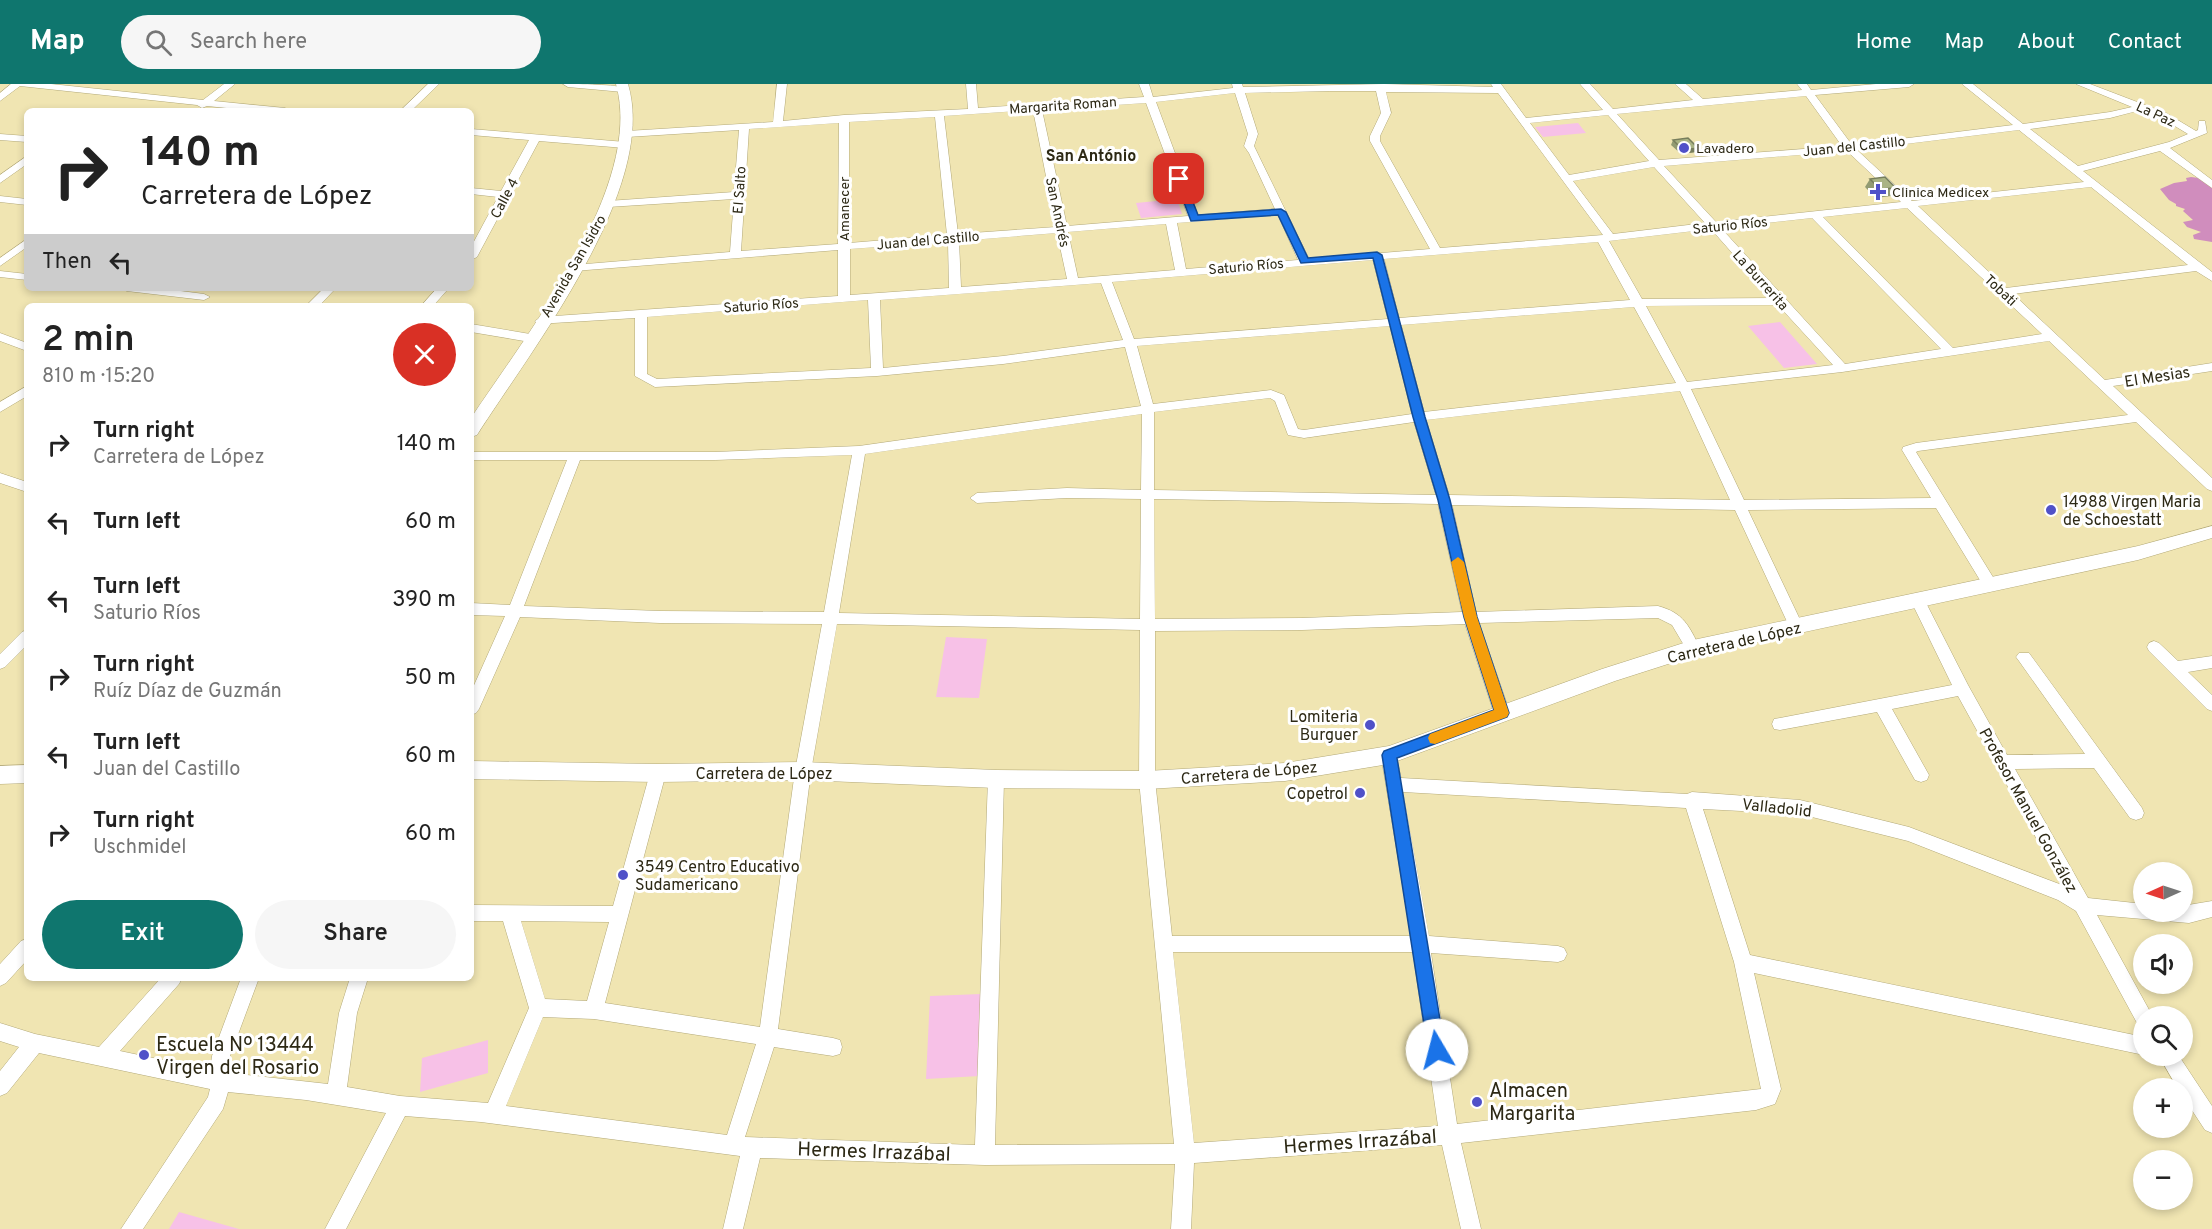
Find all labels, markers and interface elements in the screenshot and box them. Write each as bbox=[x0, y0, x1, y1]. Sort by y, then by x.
search box bbox=[121, 15, 541, 69]
text: Map bbox=[30, 24, 85, 60]
icon: search bbox=[142, 26, 175, 59]
text: Search here bbox=[190, 29, 307, 56]
text: Home bbox=[1856, 29, 1912, 56]
text: Map bbox=[1945, 29, 1984, 56]
text: About bbox=[2017, 29, 2075, 56]
text: Contact bbox=[2108, 29, 2182, 56]
street label: Margarita Roman bbox=[1009, 94, 1117, 119]
street label: La Paz bbox=[2133, 99, 2178, 132]
text: 140 m bbox=[141, 128, 260, 181]
icon: right bbox=[42, 132, 120, 210]
street label: Juan del Castillo bbox=[1802, 134, 1907, 161]
marker: Lavadero bbox=[1677, 141, 1691, 155]
place label: Lavadero bbox=[1696, 141, 1754, 158]
district label: San António bbox=[1046, 147, 1136, 167]
pin bbox=[1153, 153, 1204, 204]
icon: arrive bbox=[1162, 162, 1195, 195]
street label: El Salto bbox=[730, 166, 751, 215]
street label: Calle 4 bbox=[488, 176, 523, 222]
street label: Amanecer bbox=[837, 176, 854, 242]
street label: San Andrés bbox=[1041, 176, 1072, 249]
text: Carretera de López bbox=[141, 180, 373, 214]
marker: Clinica Medicex bbox=[1869, 183, 1887, 201]
place label: Clinica Medicex bbox=[1892, 185, 1989, 202]
street label: Avenida San Isidro bbox=[538, 212, 611, 321]
street label: Saturio Ríos bbox=[1692, 214, 1769, 239]
street label: Juan del Castillo bbox=[876, 229, 980, 254]
icon: left bbox=[104, 246, 137, 279]
street label: La Burrerita bbox=[1728, 247, 1791, 315]
text: Then bbox=[42, 249, 92, 276]
street label: Saturio Ríos bbox=[1208, 256, 1285, 279]
street label: Tobati bbox=[1980, 272, 2020, 310]
street label: Saturio Ríos bbox=[723, 295, 799, 318]
text: 2 min bbox=[42, 318, 135, 364]
button: close bbox=[393, 323, 456, 386]
street label: El Mesias bbox=[2123, 363, 2192, 393]
text: 810 m · 15:20 bbox=[42, 364, 155, 390]
text: Turn right bbox=[93, 418, 195, 445]
icon: right bbox=[42, 428, 75, 461]
text: 140 m bbox=[397, 431, 456, 458]
text: Carretera de López bbox=[93, 445, 264, 471]
place label: 14988 Virgen Maria de Schoestatt bbox=[2063, 493, 2201, 531]
marker: 14988 Virgen Maria de Schoestatt bbox=[2044, 503, 2058, 517]
icon: left bbox=[42, 506, 75, 539]
text: Turn left bbox=[93, 509, 181, 536]
text: 60 m bbox=[405, 509, 456, 536]
text: Turn left bbox=[93, 574, 181, 601]
icon: left bbox=[42, 584, 75, 617]
text: 390 m bbox=[392, 587, 456, 614]
text: Saturio Ríos bbox=[93, 601, 201, 627]
street label: Carretera de López bbox=[1665, 619, 1804, 669]
text: Turn right bbox=[93, 652, 195, 679]
icon: right bbox=[42, 662, 75, 695]
text: 50 m bbox=[404, 665, 456, 692]
text: Ruíz Díaz de Guzmán bbox=[93, 679, 282, 705]
place label: Lomiteria Burguer bbox=[1289, 708, 1358, 746]
marker: Lomiteria Burguer bbox=[1363, 718, 1377, 732]
street label: Profesor Manuel González bbox=[1973, 725, 2081, 897]
text: Turn left bbox=[93, 730, 181, 757]
icon: left bbox=[42, 740, 75, 773]
text: 60 m bbox=[405, 743, 456, 770]
text: Juan del Castillo bbox=[93, 757, 241, 783]
street label: Carretera de López bbox=[1180, 758, 1318, 790]
street label: Carretera de López bbox=[695, 765, 833, 785]
place label: Copetrol bbox=[1287, 785, 1348, 805]
marker: Copetrol bbox=[1353, 786, 1367, 800]
street label: Valladolid bbox=[1741, 795, 1813, 823]
text: Turn right bbox=[93, 808, 195, 835]
icon: right bbox=[42, 818, 75, 851]
text: 60 m bbox=[405, 821, 456, 848]
text: Uschmidel bbox=[93, 835, 187, 861]
place label: 3549 Centro Educativo Sudamericano bbox=[635, 858, 800, 896]
north arrow bbox=[2133, 862, 2193, 922]
map controls bbox=[2133, 862, 2193, 1210]
marker: 3549 Centro Educativo Sudamericano bbox=[616, 868, 630, 882]
button: Exit bbox=[42, 900, 243, 969]
button: Share bbox=[255, 900, 456, 969]
button: sound bbox=[2133, 934, 2193, 994]
button: search bbox=[2133, 1006, 2193, 1066]
position arrow bbox=[1405, 1018, 1469, 1082]
place label: Escuela Nº 13444 Virgen del Rosario bbox=[156, 1033, 319, 1082]
marker: Escuela Nº 13444 Virgen del Rosario bbox=[137, 1048, 151, 1062]
button: + bbox=[2133, 1078, 2193, 1138]
place label: Almacen Margarita bbox=[1489, 1079, 1575, 1128]
marker: Almacen Margarita bbox=[1470, 1095, 1484, 1109]
street label: Hermes Irrazábal bbox=[1283, 1125, 1438, 1161]
street label: Hermes Irrazábal bbox=[797, 1137, 951, 1169]
button: − bbox=[2133, 1150, 2193, 1210]

